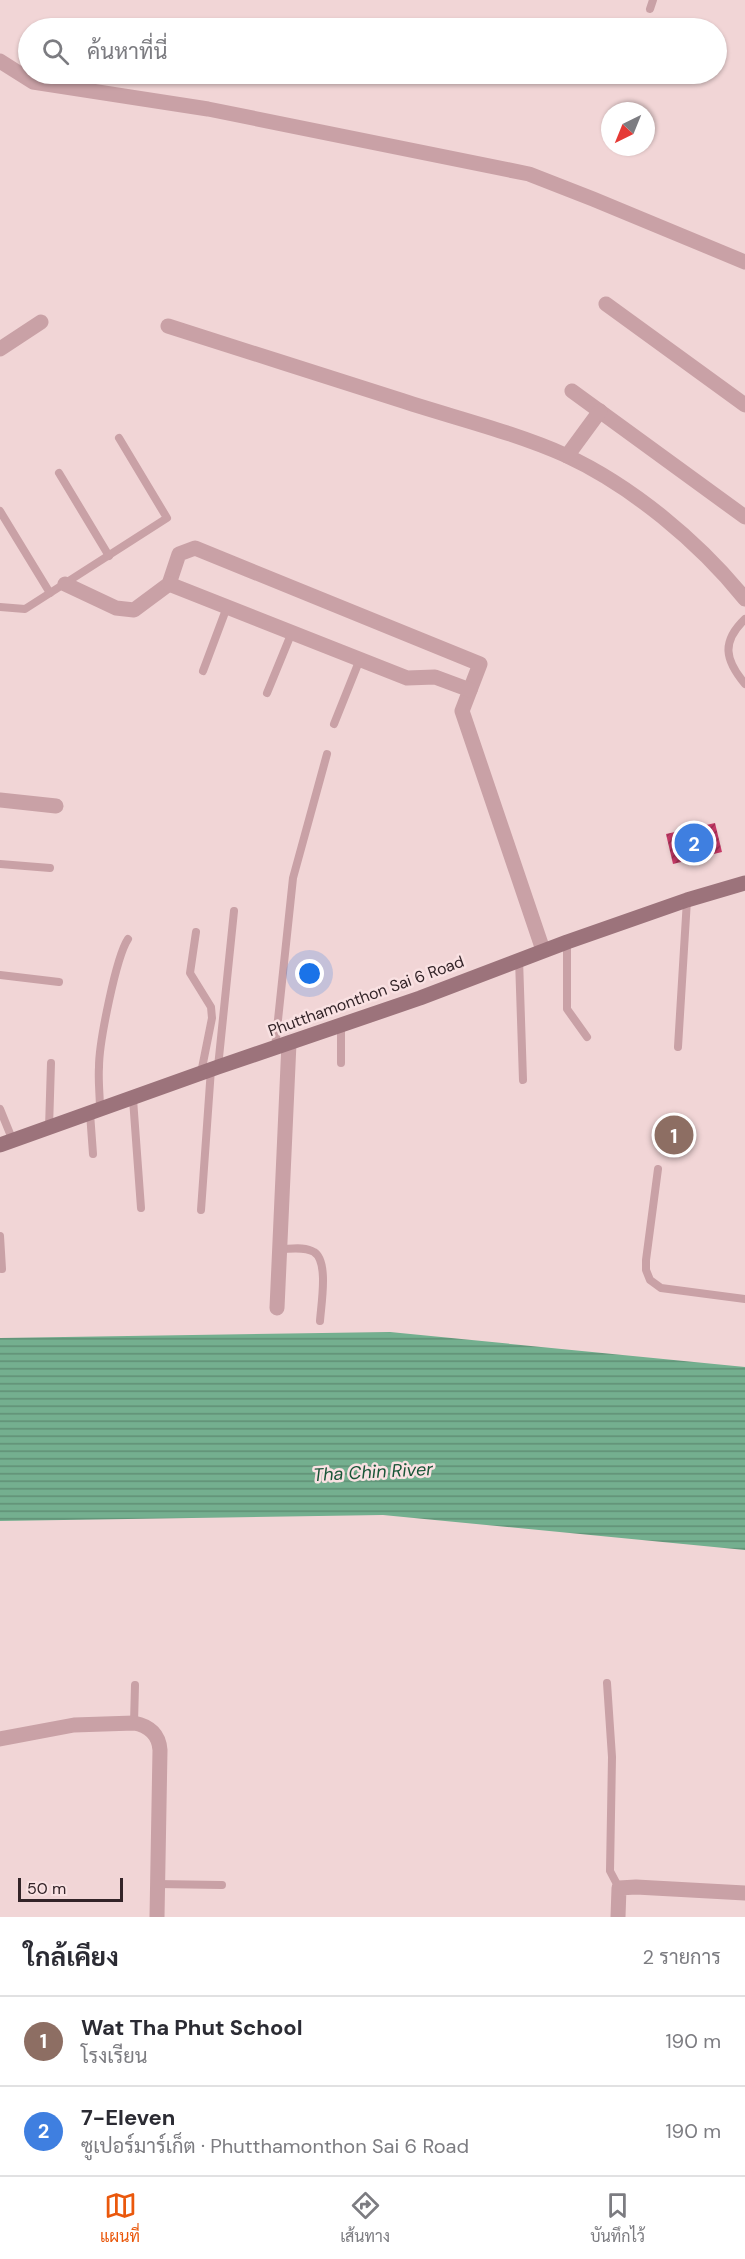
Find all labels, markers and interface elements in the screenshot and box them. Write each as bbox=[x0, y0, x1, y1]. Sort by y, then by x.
search box bbox=[18, 18, 727, 84]
icon: search bbox=[39, 35, 72, 68]
text: ค้นหาที่นี่ bbox=[87, 37, 167, 66]
north arrow bbox=[601, 102, 655, 156]
pin: 2 bbox=[674, 820, 714, 866]
street label: Phutthamonthon Sai 6 Road bbox=[265, 951, 467, 1041]
your location bbox=[295, 959, 324, 988]
pin: 1 bbox=[654, 1112, 694, 1158]
water label: Tha Chin River bbox=[312, 1457, 435, 1487]
scale bar bbox=[18, 1875, 123, 1902]
text: 50 m bbox=[27, 1878, 66, 1899]
text: ใกล้เคียง bbox=[24, 1940, 119, 1974]
text: 2 รายการ bbox=[642, 1944, 721, 1970]
text: Wat Tha Phut School bbox=[81, 2013, 303, 2042]
text: 1 bbox=[40, 2028, 47, 2054]
text: 190 m bbox=[665, 2028, 721, 2054]
text: โรงเรียน bbox=[81, 2043, 147, 2069]
text: 7-Eleven bbox=[81, 2103, 175, 2132]
text: 2 bbox=[38, 2118, 49, 2144]
text: 190 m bbox=[665, 2118, 721, 2144]
text: ซูเปอร์มาร์เก็ต · Phutthamonthon Sai 6 Road bbox=[81, 2133, 469, 2159]
tab: แผนที่ bbox=[100, 2189, 140, 2247]
tab: เส้นทาง bbox=[340, 2189, 390, 2247]
tab: บันทึกไว้ bbox=[590, 2189, 645, 2247]

